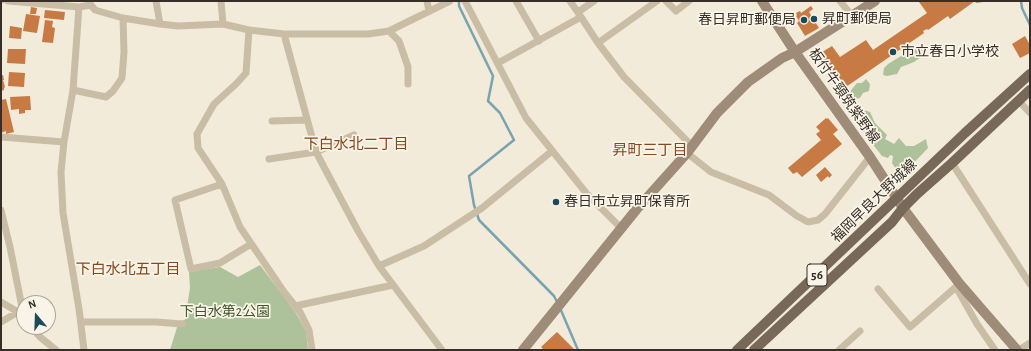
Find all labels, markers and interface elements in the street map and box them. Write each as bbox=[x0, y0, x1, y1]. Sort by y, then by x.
place label: 昇町郵便局 bbox=[822, 11, 892, 27]
place label: 春日昇町郵便局 bbox=[698, 12, 796, 28]
marker: 昇町郵便局 bbox=[809, 14, 819, 24]
marker: 春日昇町郵便局 bbox=[799, 15, 809, 25]
place label: 市立春日小学校 bbox=[901, 44, 999, 60]
street label: 板付牛頸筑紫野線 bbox=[805, 45, 883, 147]
marker: 市立春日小学校 bbox=[888, 47, 898, 57]
district label: 下白水北二丁目 bbox=[304, 135, 408, 153]
district label: 昇町三丁目 bbox=[613, 141, 687, 159]
street label: 福岡早良大野城線 bbox=[828, 156, 920, 246]
place label: 春日市立昇町保育所 bbox=[564, 194, 690, 210]
marker: 春日市立昇町保育所 bbox=[551, 197, 561, 207]
district label: 下白水北五丁目 bbox=[76, 260, 180, 278]
road number: 56 bbox=[807, 264, 827, 286]
north arrow bbox=[16, 295, 56, 335]
text: N bbox=[27, 298, 38, 311]
park label: 下白水第2公園 bbox=[180, 304, 270, 320]

